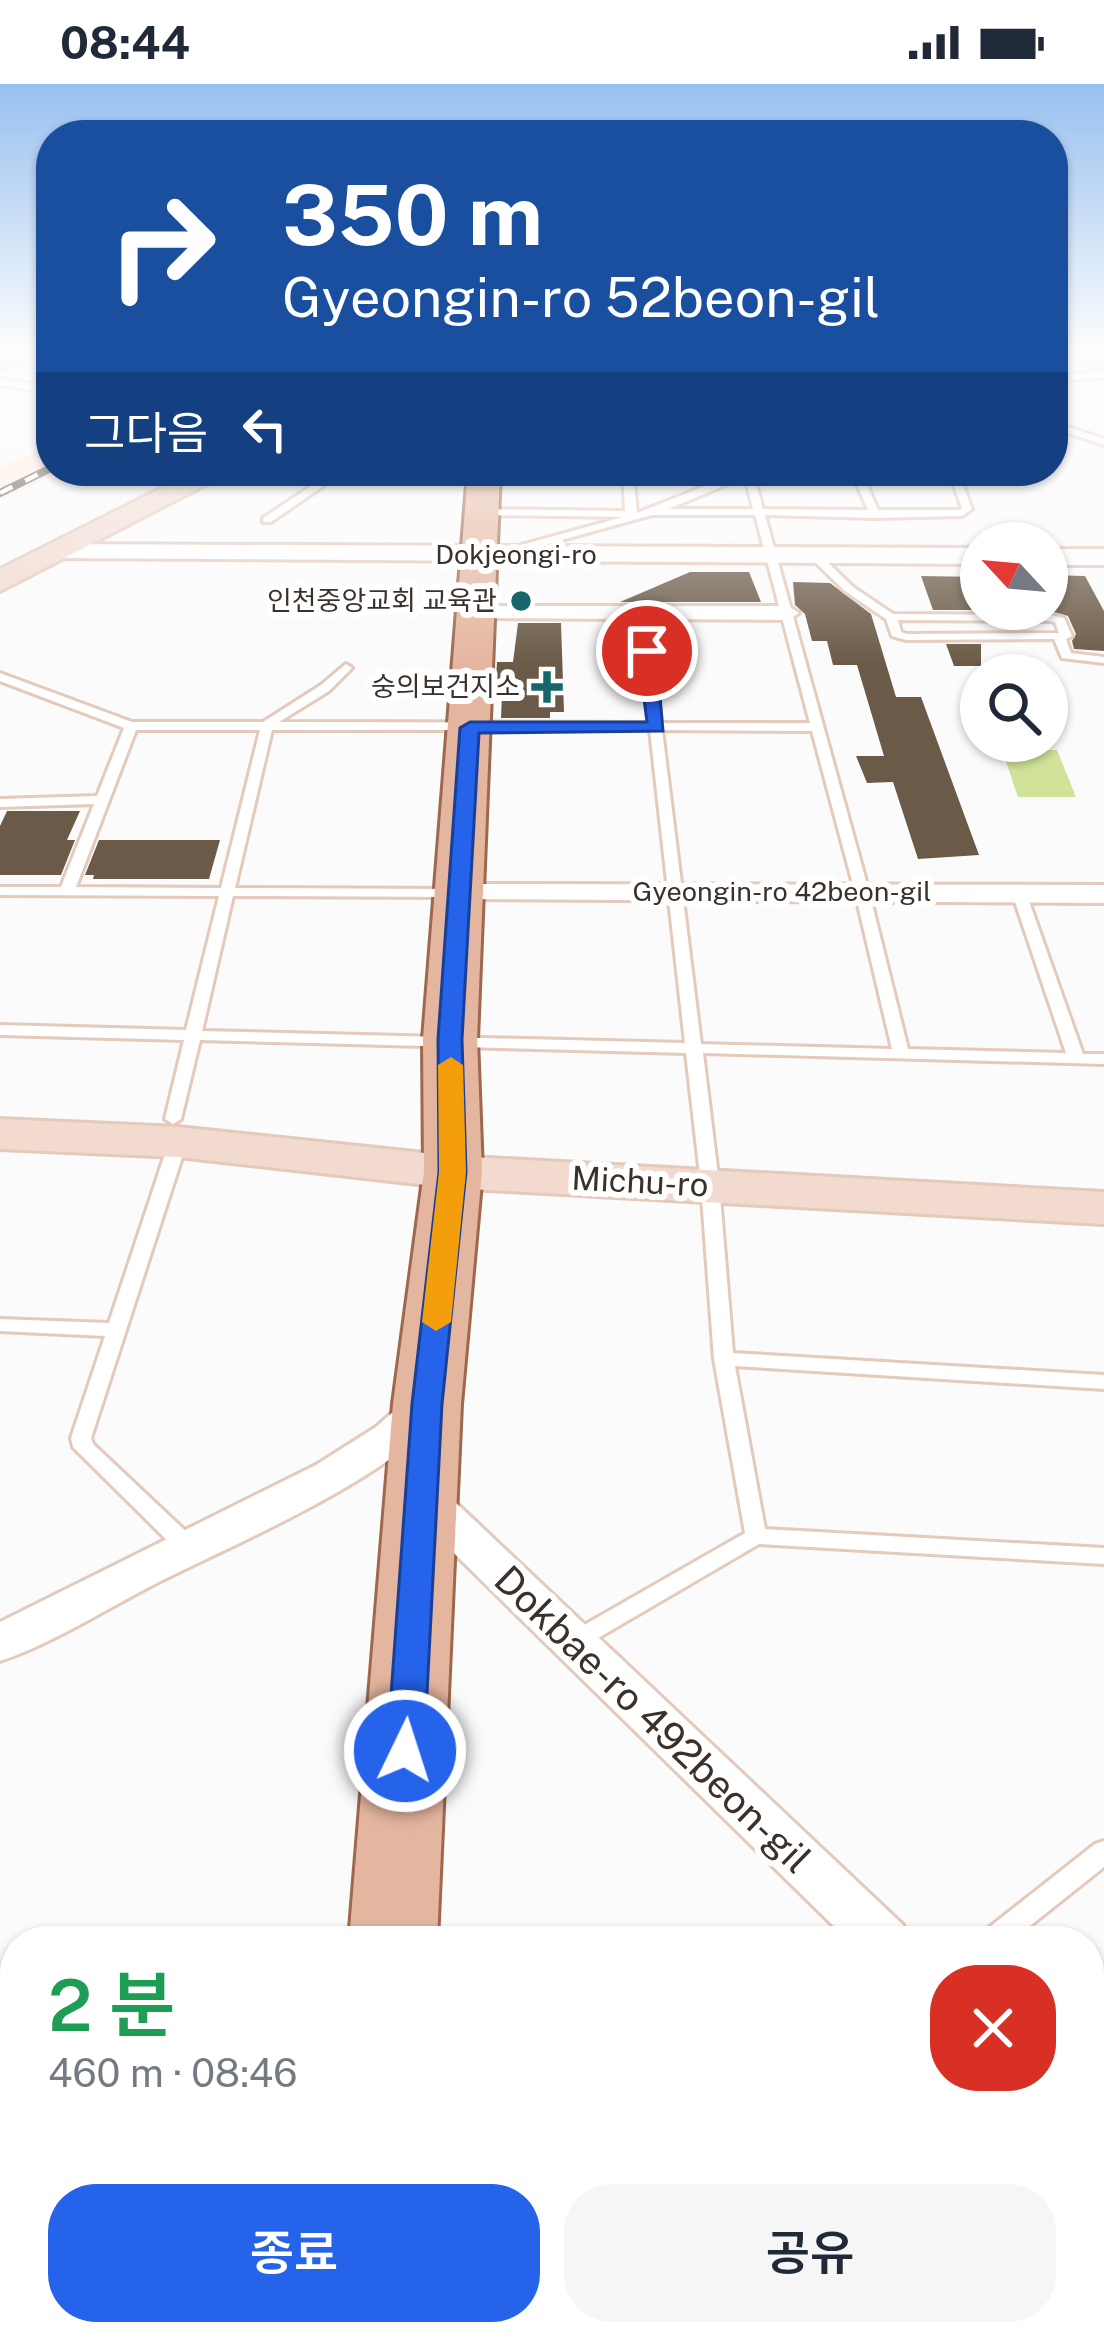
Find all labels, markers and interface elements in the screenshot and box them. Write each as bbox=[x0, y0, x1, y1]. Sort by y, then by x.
text: 08:44 bbox=[60, 16, 190, 69]
text: 350 m bbox=[282, 165, 543, 264]
icon: right bbox=[84, 168, 240, 324]
text: Gyeongin-ro 52beon-gil bbox=[282, 266, 880, 329]
icon: left bbox=[232, 396, 298, 462]
text: 그다음 bbox=[84, 406, 208, 459]
north arrow bbox=[960, 522, 1068, 630]
map controls bbox=[960, 522, 1068, 762]
street label: Dokjeongi-ro bbox=[435, 538, 597, 570]
place label: 인천중앙교회 교육관 bbox=[267, 584, 497, 616]
marker: 인천중앙교회 교육관 bbox=[508, 588, 534, 614]
pin bbox=[596, 600, 698, 702]
icon: arrive bbox=[614, 618, 680, 684]
button: search bbox=[960, 654, 1068, 762]
place label: 숭의보건지소 bbox=[371, 670, 520, 702]
marker: 숭의보건지소 bbox=[531, 671, 563, 703]
street label: Gyeongin-ro 42beon-gil bbox=[633, 875, 931, 907]
street label: Michu-ro bbox=[571, 1158, 709, 1204]
street label: Dokbae-ro 492beon-gil bbox=[485, 1556, 821, 1882]
position arrow bbox=[342, 1688, 468, 1814]
text: 2 분 bbox=[48, 1963, 176, 2047]
button: close bbox=[930, 1965, 1056, 2091]
text: 460 m · 08:46 bbox=[48, 2050, 297, 2096]
button: 종료 bbox=[48, 2184, 540, 2322]
button: 공유 bbox=[564, 2184, 1056, 2322]

